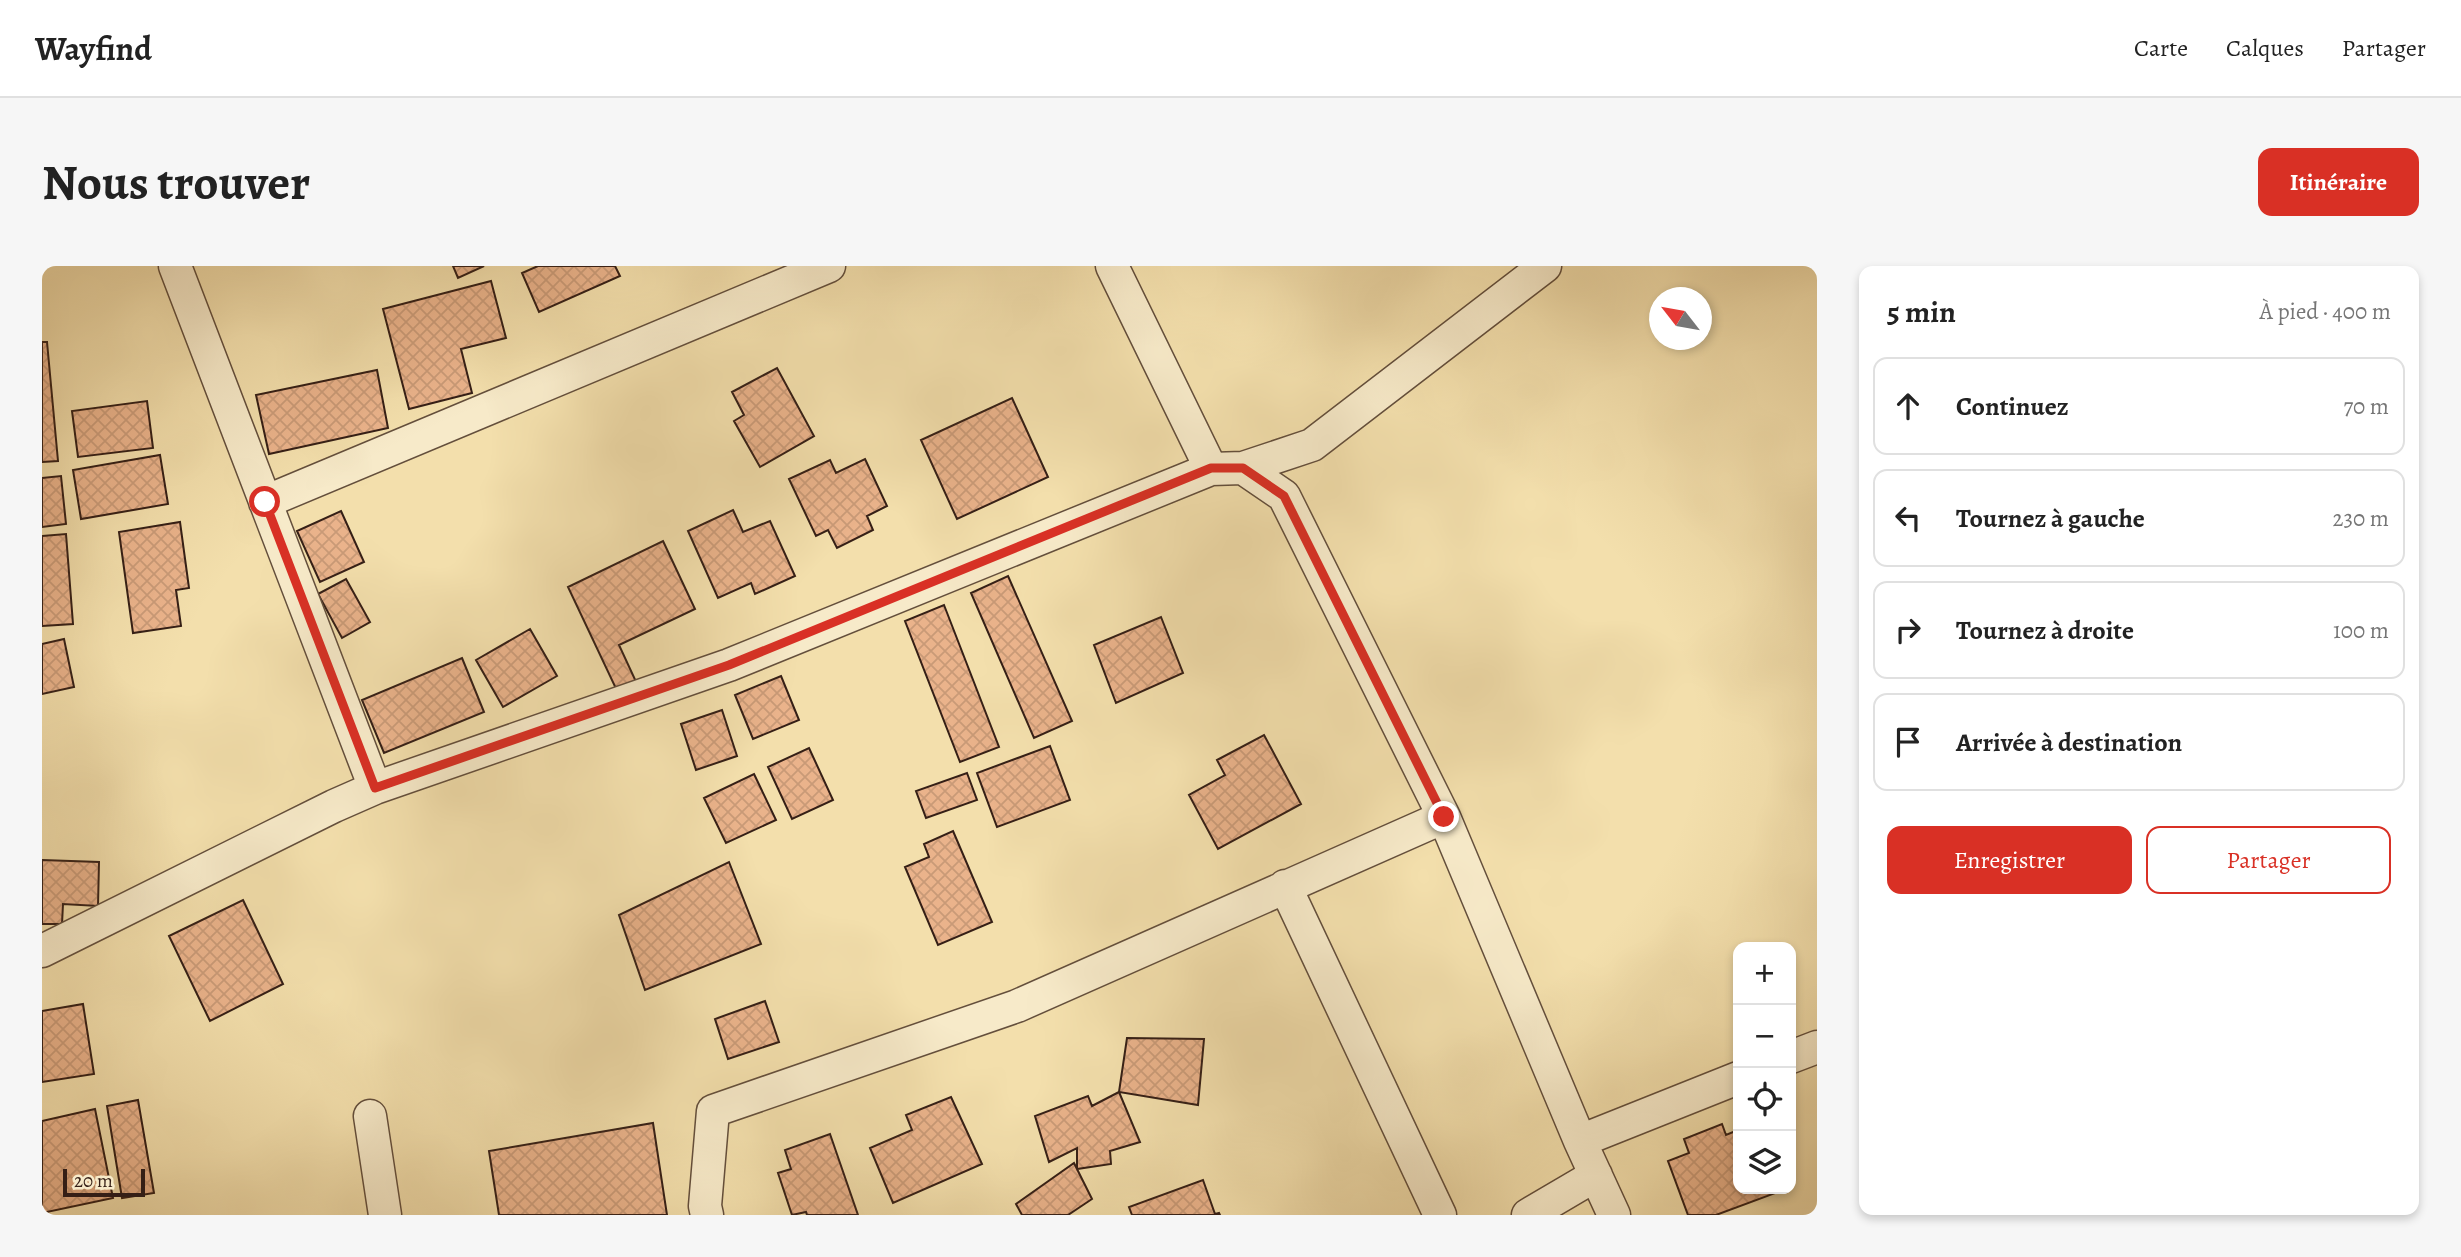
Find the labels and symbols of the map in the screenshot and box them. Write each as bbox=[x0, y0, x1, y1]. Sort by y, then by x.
north arrow bbox=[1649, 287, 1712, 350]
route start bbox=[249, 486, 280, 517]
route end bbox=[1428, 801, 1459, 832]
scale bar bbox=[63, 1166, 145, 1198]

